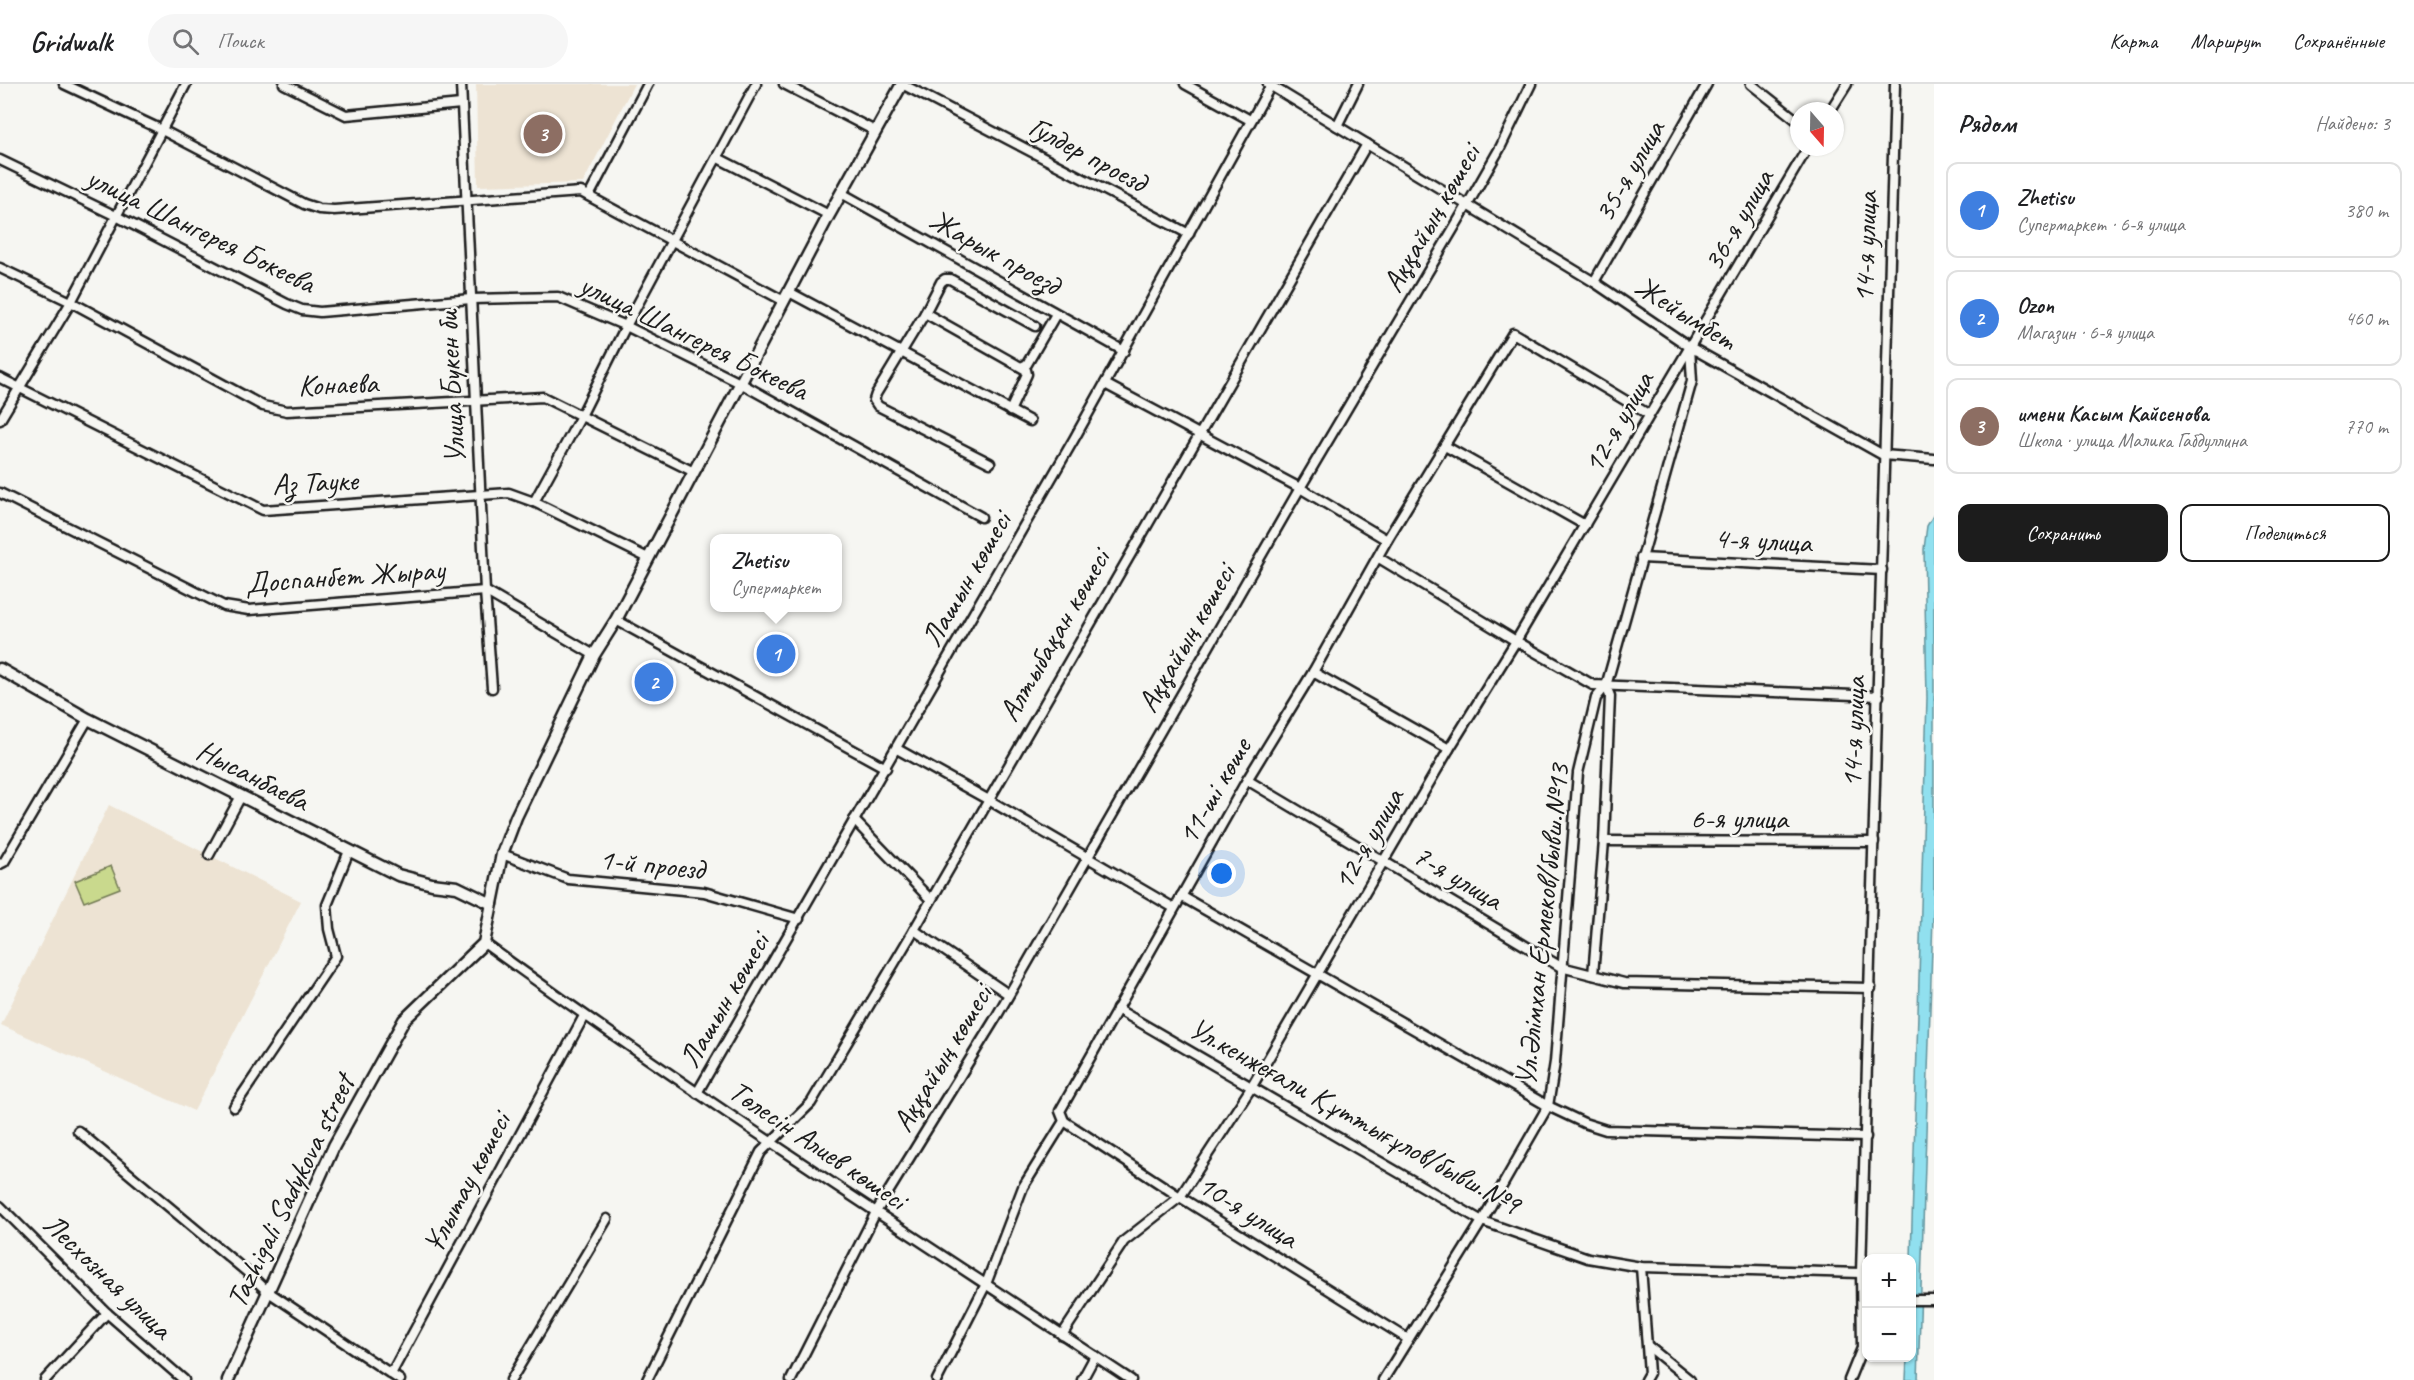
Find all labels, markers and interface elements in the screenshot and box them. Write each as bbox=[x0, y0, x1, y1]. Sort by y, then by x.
search box bbox=[148, 14, 568, 68]
text: Gridwalk bbox=[30, 24, 112, 59]
icon: search bbox=[169, 25, 202, 58]
text: Поиск bbox=[217, 27, 264, 55]
text: Карта bbox=[2109, 28, 2158, 54]
text: Маршрут bbox=[2191, 28, 2260, 54]
text: Сохранённые bbox=[2293, 28, 2384, 54]
north arrow bbox=[1790, 102, 1844, 156]
street label: Гулдер проезд bbox=[1023, 107, 1156, 202]
text: Рядом bbox=[1958, 107, 2016, 140]
text: Найдено: 3 bbox=[2315, 111, 2390, 136]
pin: 3 bbox=[524, 112, 562, 156]
street label: 35-я улица bbox=[1585, 112, 1674, 229]
street label: Аққайың көшесі bbox=[1373, 134, 1490, 299]
street label: улица Шангерея Бокеева bbox=[79, 157, 323, 303]
street label: 36-я улица bbox=[1694, 161, 1783, 278]
text: Zhetisu bbox=[2017, 184, 2074, 212]
street label: 14-я улица bbox=[1844, 189, 1886, 303]
text: 1 bbox=[1975, 198, 1984, 223]
text: 380 m bbox=[2345, 198, 2388, 223]
street label: Жарык проезд bbox=[923, 200, 1069, 305]
text: Супермаркет · 6-я улица bbox=[2017, 212, 2185, 237]
street label: улица Шангерея Бокеева bbox=[572, 264, 816, 410]
street label: Жейымбет bbox=[1628, 267, 1745, 360]
text: Ozon bbox=[2017, 292, 2054, 320]
text: 2 bbox=[1975, 306, 1984, 331]
text: 460 m bbox=[2345, 306, 2388, 331]
street label: Улица Букен би bbox=[428, 308, 474, 465]
text: Магазин · 6-я улица bbox=[2017, 320, 2154, 345]
street label: 12-я улица bbox=[1574, 363, 1663, 480]
street label: Конаева bbox=[297, 364, 380, 404]
text: имени Касым Кайсенова bbox=[2017, 400, 2209, 428]
text: 3 bbox=[1975, 414, 1984, 439]
text: 770 m bbox=[2345, 414, 2388, 439]
text: Школа · улица Малика Габдуллина bbox=[2017, 428, 2247, 453]
street label: Аз Тауке bbox=[271, 461, 361, 503]
street label: Лашын көшесі bbox=[912, 502, 1022, 653]
button: Сохранить bbox=[1958, 504, 2168, 562]
button: Поделиться bbox=[2180, 504, 2390, 562]
street label: 4-я улица bbox=[1713, 518, 1815, 562]
popup bbox=[710, 534, 842, 612]
street label: Алтыбақан көшесі bbox=[990, 539, 1120, 728]
text: Zhetisu bbox=[731, 547, 788, 575]
street label: Доспанбет Жырау bbox=[244, 550, 448, 602]
street label: Аққайың көшесі bbox=[1128, 554, 1245, 719]
text: Супермаркет bbox=[731, 575, 821, 600]
pin: 1 bbox=[756, 632, 796, 676]
pin: 2 bbox=[634, 660, 674, 704]
street label: 14-я улица bbox=[1832, 674, 1874, 788]
street label: 11-ші көше bbox=[1168, 729, 1261, 851]
street label: Нысанбаева bbox=[190, 731, 317, 820]
street label: Ул.Әлімхан Ермеков/бывш.№13 bbox=[1506, 760, 1578, 1088]
street label: 12-я улица bbox=[1324, 780, 1413, 897]
street label: 6-я улица bbox=[1690, 799, 1790, 837]
street label: 7-я улица bbox=[1406, 836, 1511, 919]
street label: 1-й проезд bbox=[598, 840, 709, 889]
your location bbox=[1207, 859, 1236, 888]
street label: Лашын көшесі bbox=[670, 923, 780, 1074]
street label: Аққайың көшесі bbox=[883, 975, 1002, 1138]
street label: Ул.кенжеғали Құттығұлов/бывш.№9 bbox=[1183, 1009, 1530, 1224]
street label: Tazhigali Sadykova street bbox=[217, 1065, 365, 1314]
street label: Төлесін Алиев көшесі bbox=[722, 1072, 917, 1220]
street label: Ұлытау көшесi bbox=[413, 1103, 521, 1260]
street label: 10-я улица bbox=[1191, 1165, 1307, 1258]
street label: Лесхозная улица bbox=[35, 1205, 182, 1348]
map controls bbox=[1862, 1254, 1916, 1362]
button: + bbox=[1862, 1254, 1916, 1308]
button: − bbox=[1862, 1308, 1916, 1362]

